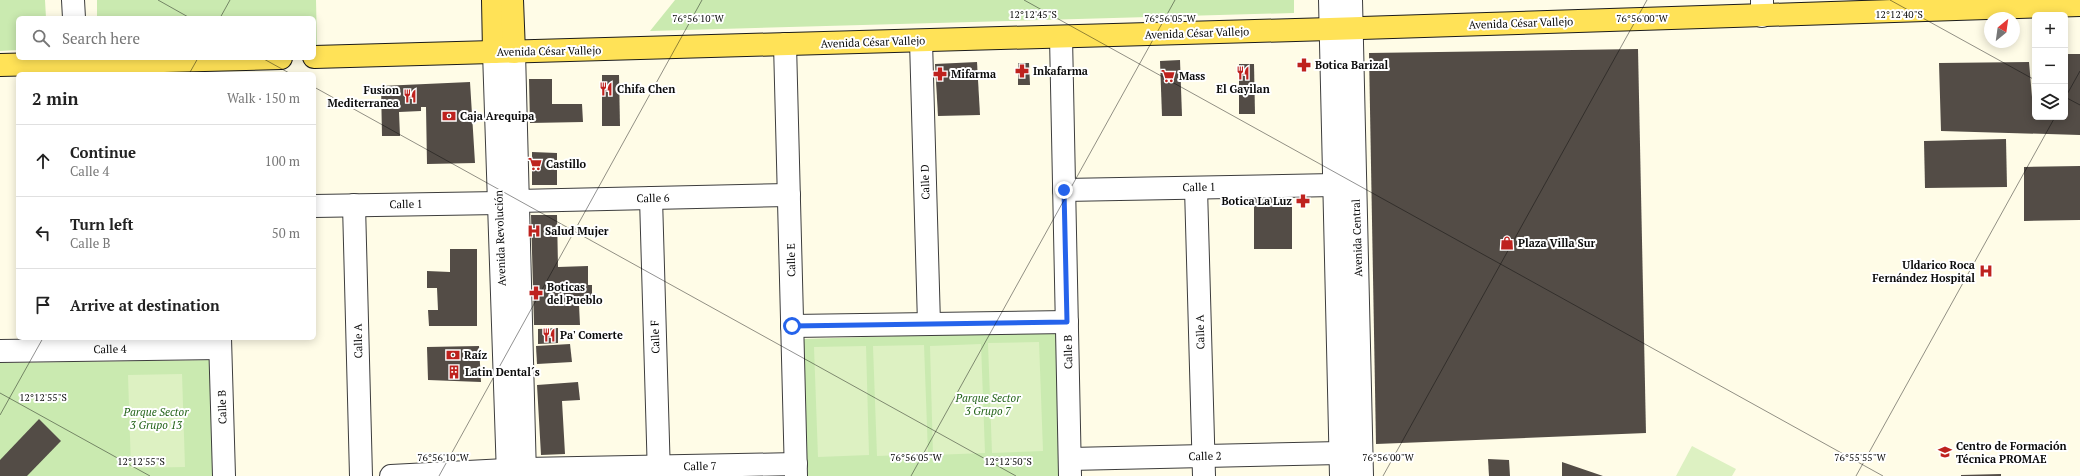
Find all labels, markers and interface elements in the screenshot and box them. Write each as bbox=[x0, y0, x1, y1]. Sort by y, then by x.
text: 12°12'45"S bbox=[1009, 8, 1057, 21]
text: 12°12'40"S bbox=[1875, 8, 1923, 21]
text: 76°56'10"W bbox=[672, 12, 724, 25]
text: 76°56'05"W bbox=[1144, 12, 1196, 25]
text: 76°56'00"W bbox=[1616, 12, 1668, 25]
north arrow bbox=[1984, 12, 2020, 48]
map controls bbox=[2032, 12, 2068, 120]
button: + bbox=[2032, 12, 2068, 48]
street label: Avenida César Vallejo bbox=[1468, 14, 1574, 32]
search box bbox=[16, 16, 316, 60]
street label: Avenida César Vallejo bbox=[1144, 24, 1250, 42]
icon: search bbox=[30, 27, 52, 49]
text: Search here bbox=[62, 28, 140, 48]
street label: Avenida César Vallejo bbox=[820, 33, 926, 51]
street label: Avenida César Vallejo bbox=[497, 43, 601, 59]
button: − bbox=[2032, 48, 2068, 84]
pharmacy icon: Botica Barizal bbox=[1296, 57, 1312, 73]
place label: Botica Barizal bbox=[1315, 58, 1389, 72]
pharmacy icon: Inkafarma bbox=[1014, 63, 1030, 79]
place label: Inkafarma bbox=[1033, 64, 1088, 78]
restaurant icon: El Gayilan bbox=[1235, 65, 1251, 81]
pharmacy icon: Mifarma bbox=[932, 66, 948, 82]
place label: Mifarma bbox=[951, 67, 996, 81]
supermarket icon: Mass bbox=[1160, 68, 1176, 84]
place label: Mass bbox=[1179, 69, 1205, 83]
restaurant icon: Chifa Chen bbox=[598, 81, 614, 97]
place label: Chifa Chen bbox=[617, 82, 675, 96]
place label: El Gayilan bbox=[1216, 82, 1270, 96]
place label: Fusion Mediterranea bbox=[328, 83, 399, 110]
button: layers bbox=[2032, 84, 2068, 120]
text: 2 min bbox=[32, 87, 79, 110]
restaurant icon: Fusion Mediterranea bbox=[402, 88, 418, 104]
text: Walk · 150 m bbox=[227, 89, 300, 107]
bank icon: Caja Arequipa bbox=[441, 108, 457, 124]
place label: Caja Arequipa bbox=[460, 109, 534, 123]
text: Continue bbox=[70, 142, 136, 162]
icon: ahead bbox=[32, 150, 54, 172]
text: 100 m bbox=[265, 152, 300, 170]
supermarket icon: Castillo bbox=[527, 156, 543, 172]
place label: Castillo bbox=[546, 157, 587, 171]
text: Calle 4 bbox=[70, 162, 109, 180]
street label: Calle D bbox=[917, 164, 933, 200]
street label: Calle 1 bbox=[1182, 180, 1216, 194]
route end bbox=[1055, 181, 1073, 199]
street label: Avenida Revolución bbox=[491, 189, 509, 286]
street label: Calle 6 bbox=[636, 191, 670, 205]
pharmacy icon: Botica La Luz bbox=[1295, 193, 1311, 209]
place label: Botica La Luz bbox=[1221, 194, 1292, 208]
street label: Calle 1 bbox=[389, 197, 423, 211]
street label: Avenida Central bbox=[1349, 199, 1365, 277]
text: Turn left bbox=[70, 214, 134, 234]
icon: left bbox=[32, 222, 54, 244]
hospital icon: Salud Mujer bbox=[526, 223, 542, 239]
text: 50 m bbox=[272, 224, 300, 242]
place label: Salud Mujer bbox=[545, 224, 609, 238]
text: Calle B bbox=[70, 234, 110, 252]
shop icon: Plaza Villa Sur bbox=[1499, 235, 1515, 251]
place label: Plaza Villa Sur bbox=[1518, 236, 1596, 250]
street label: Calle E bbox=[784, 243, 798, 277]
place label: Uldarico Roca Fernández Hospital bbox=[1872, 258, 1975, 285]
hospital icon: Uldarico Roca Fernández Hospital bbox=[1978, 263, 1994, 279]
place label: Boticas del Pueblo bbox=[547, 280, 603, 307]
pharmacy icon: Boticas del Pueblo bbox=[528, 285, 544, 301]
icon: arrive bbox=[32, 294, 54, 316]
text: Arrive at destination bbox=[70, 295, 220, 315]
street label: Calle A bbox=[1192, 314, 1208, 350]
route start bbox=[783, 317, 801, 335]
street label: Calle F bbox=[647, 320, 663, 354]
street label: Calle A bbox=[351, 323, 365, 359]
restaurant icon: Pa' Comerte bbox=[541, 327, 557, 343]
place label: Pa' Comerte bbox=[560, 328, 623, 342]
street label: Calle B bbox=[1061, 335, 1075, 369]
street label: Calle 4 bbox=[93, 342, 127, 356]
bank icon: Raíz bbox=[445, 347, 461, 363]
place label: Raíz bbox=[464, 348, 487, 362]
building icon: Latin Dental´s bbox=[446, 364, 462, 380]
place label: Latin Dental´s bbox=[465, 365, 540, 379]
street label: Calle B bbox=[214, 389, 230, 424]
text: 12°12'55"S bbox=[19, 391, 67, 404]
park label: Parque Sector 3 Grupo 7 bbox=[955, 391, 1021, 418]
park label: Parque Sector 3 Grupo 13 bbox=[123, 405, 189, 432]
place label: Centro de Formación Técnica PROMAE bbox=[1956, 439, 2067, 466]
school or university icon: Centro de Formación Técnica PROMAE bbox=[1937, 444, 1953, 460]
street label: Calle 2 bbox=[1188, 449, 1222, 463]
text: 76°56'10"W bbox=[417, 451, 469, 464]
text: 76°56'05"W bbox=[890, 451, 942, 464]
text: 76°56'00"W bbox=[1362, 451, 1414, 464]
text: 76°55'55"W bbox=[1834, 451, 1886, 464]
text: 12°12'55"S bbox=[117, 455, 165, 468]
text: 12°12'50"S bbox=[984, 455, 1032, 468]
street label: Calle 7 bbox=[683, 459, 717, 473]

